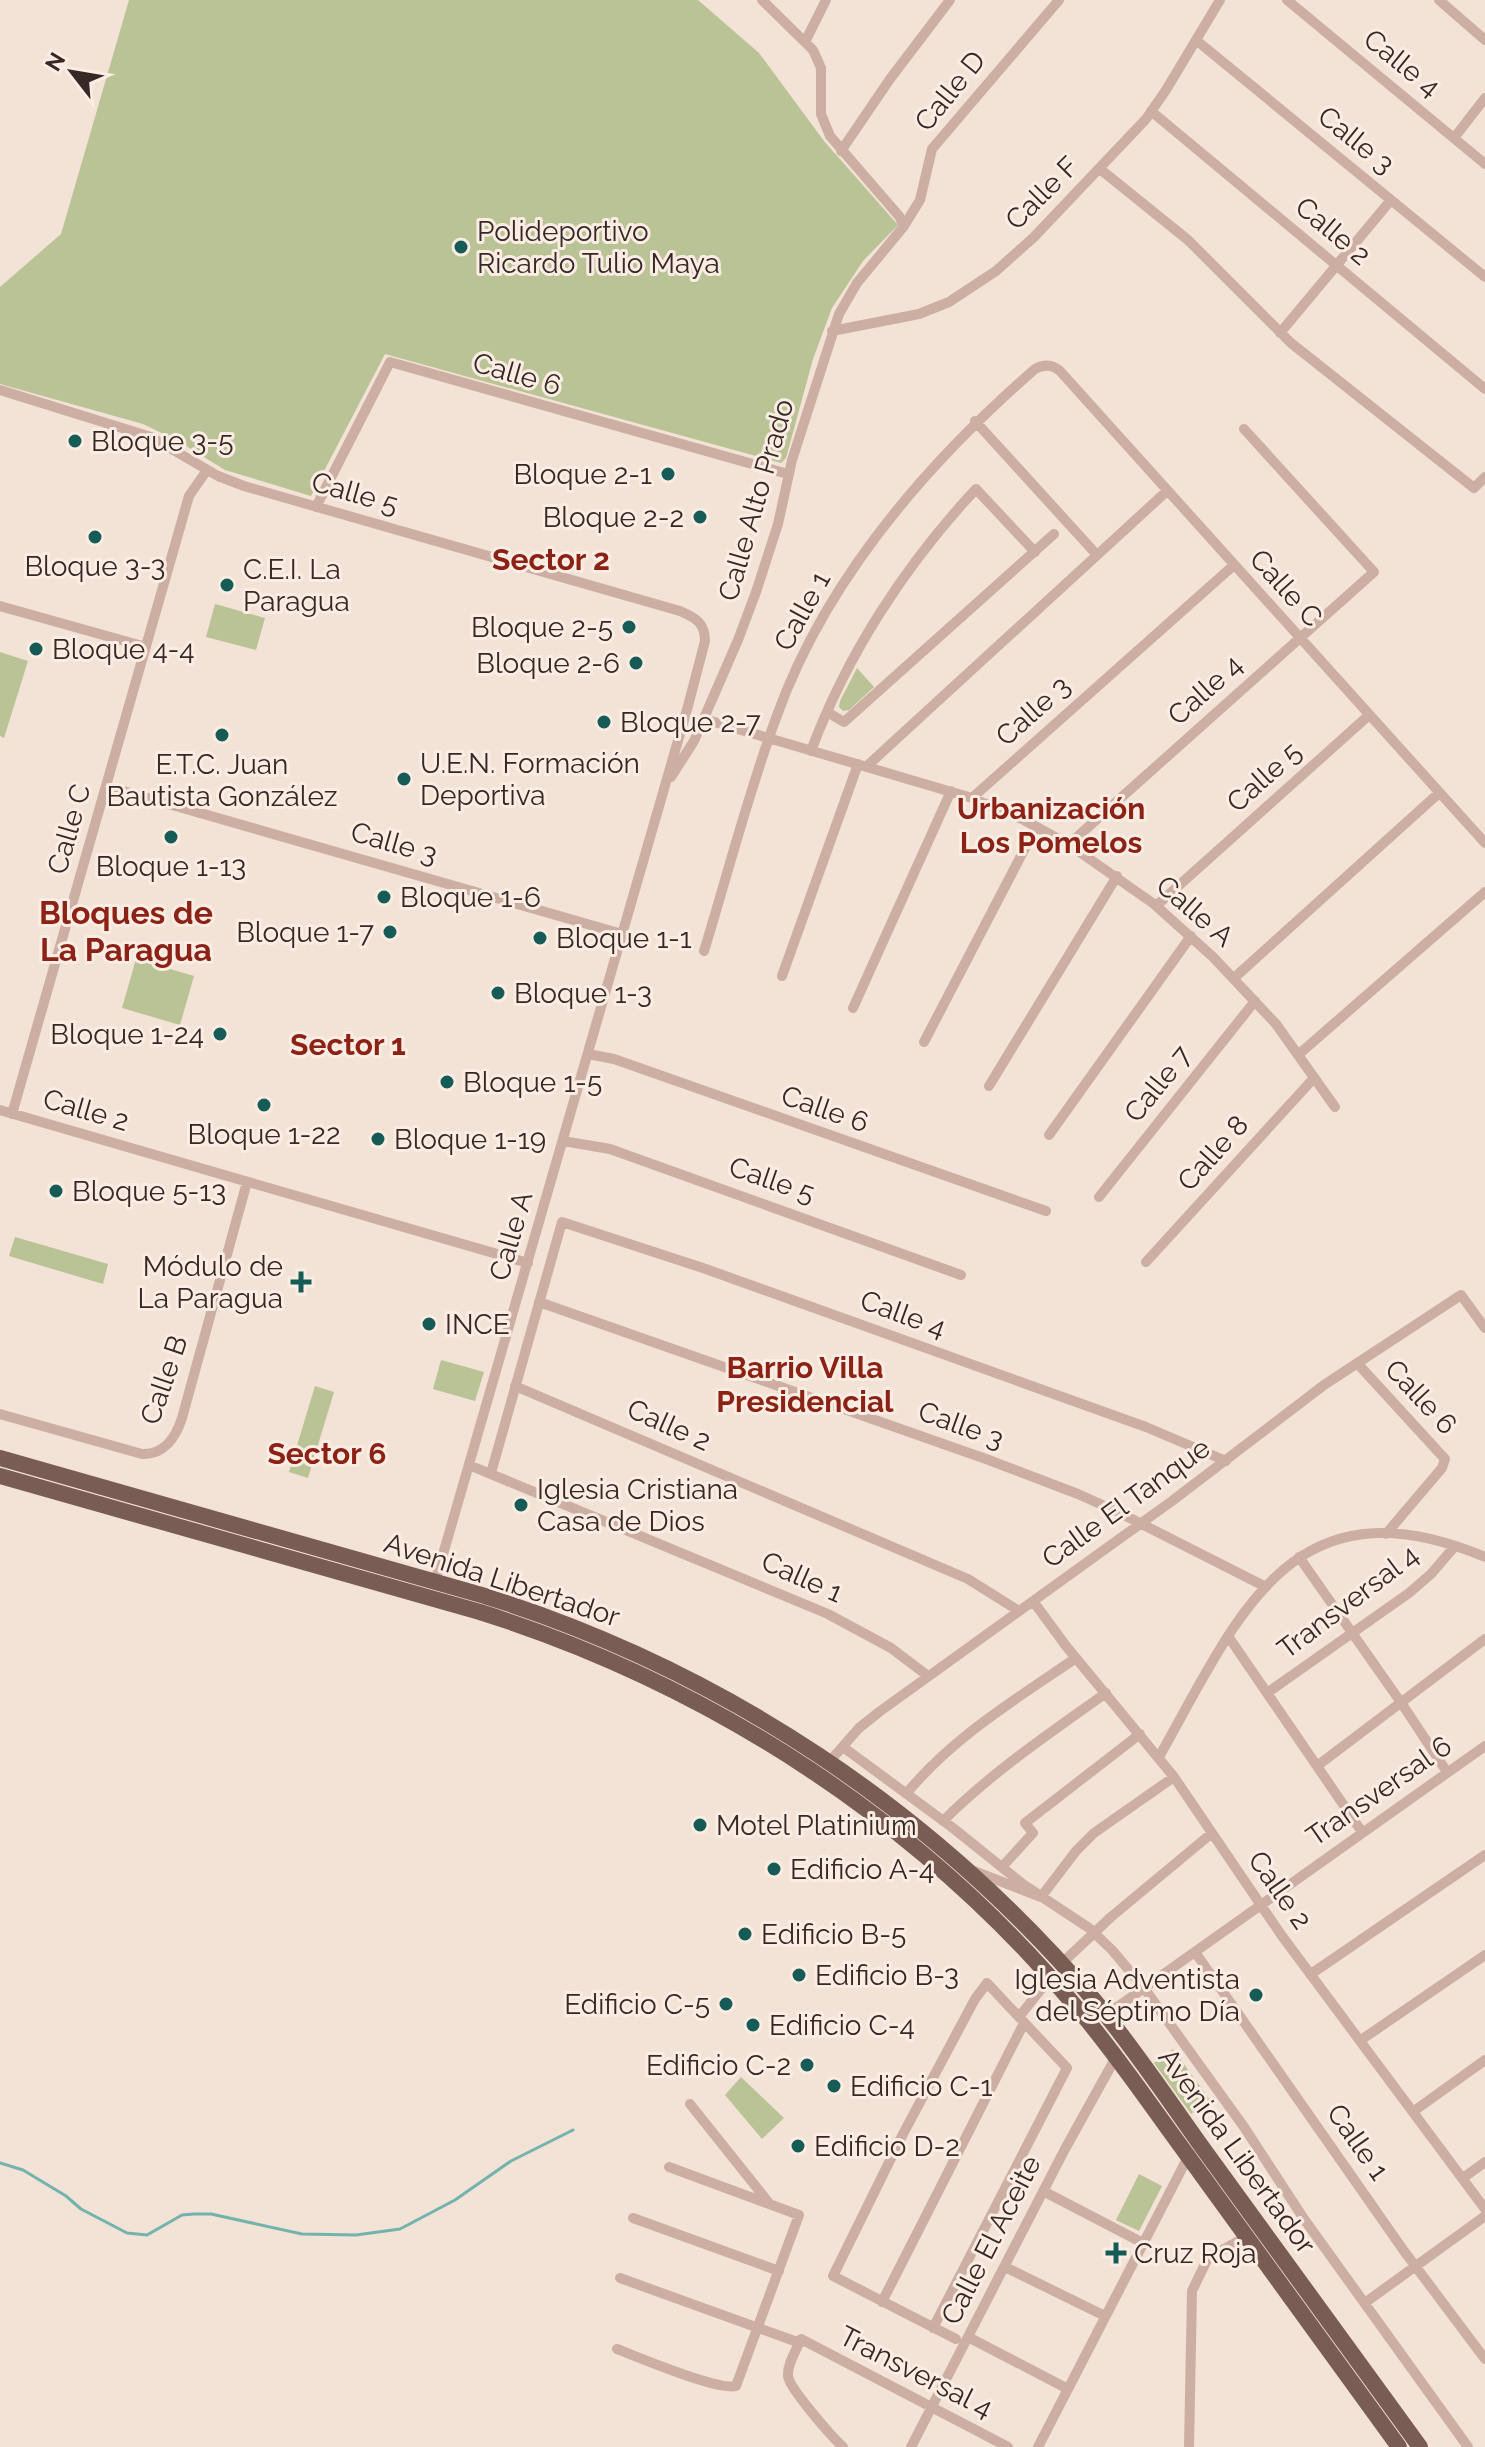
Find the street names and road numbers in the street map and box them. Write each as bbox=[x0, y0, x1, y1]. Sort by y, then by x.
street label: Calle 4 bbox=[1357, 22, 1447, 104]
street label: Calle D bbox=[908, 44, 992, 138]
street label: Calle 3 bbox=[1311, 99, 1401, 181]
street label: Calle F bbox=[999, 150, 1085, 236]
street label: Calle 2 bbox=[1289, 190, 1377, 272]
street label: Calle 6 bbox=[469, 346, 565, 402]
street label: Calle Alto Prado bbox=[711, 395, 801, 605]
street label: Calle 5 bbox=[308, 465, 402, 521]
street label: Calle C bbox=[1243, 543, 1329, 633]
street label: Calle 1 bbox=[767, 566, 837, 656]
street label: Calle 4 bbox=[1161, 648, 1249, 732]
street label: Calle 3 bbox=[989, 669, 1077, 753]
street label: Calle 5 bbox=[1220, 735, 1308, 819]
street label: Calle C bbox=[40, 780, 98, 878]
street label: Calle 3 bbox=[347, 815, 441, 871]
street label: Calle A bbox=[1150, 869, 1240, 953]
street label: Calle 7 bbox=[1117, 1039, 1199, 1129]
street label: Calle 6 bbox=[777, 1079, 873, 1139]
street label: Calle 2 bbox=[39, 1082, 133, 1138]
street label: Calle 8 bbox=[1171, 1109, 1255, 1197]
street label: Calle 5 bbox=[725, 1150, 819, 1210]
street label: Calle A bbox=[483, 1187, 539, 1284]
street label: Calle 4 bbox=[856, 1283, 950, 1345]
street label: Calle B bbox=[133, 1331, 195, 1429]
street label: Calle 6 bbox=[1378, 1353, 1464, 1441]
street label: Calle 2 bbox=[622, 1392, 716, 1458]
street label: Calle 3 bbox=[914, 1394, 1008, 1456]
street label: Calle El Tanque bbox=[1036, 1431, 1216, 1575]
street label: Avenida Libertador bbox=[380, 1526, 624, 1634]
street label: Transversal 4 bbox=[1271, 1538, 1425, 1666]
street label: Calle 1 bbox=[756, 1545, 848, 1609]
street label: Transversal 6 bbox=[1300, 1729, 1458, 1853]
street label: Calle 2 bbox=[1241, 1845, 1319, 1935]
street label: Avenida Libertador bbox=[1151, 2042, 1323, 2260]
street label: Calle 1 bbox=[1320, 2098, 1396, 2186]
street label: Calle El Aceite bbox=[934, 2150, 1048, 2330]
street label: Transversal 4 bbox=[834, 2319, 998, 2425]

